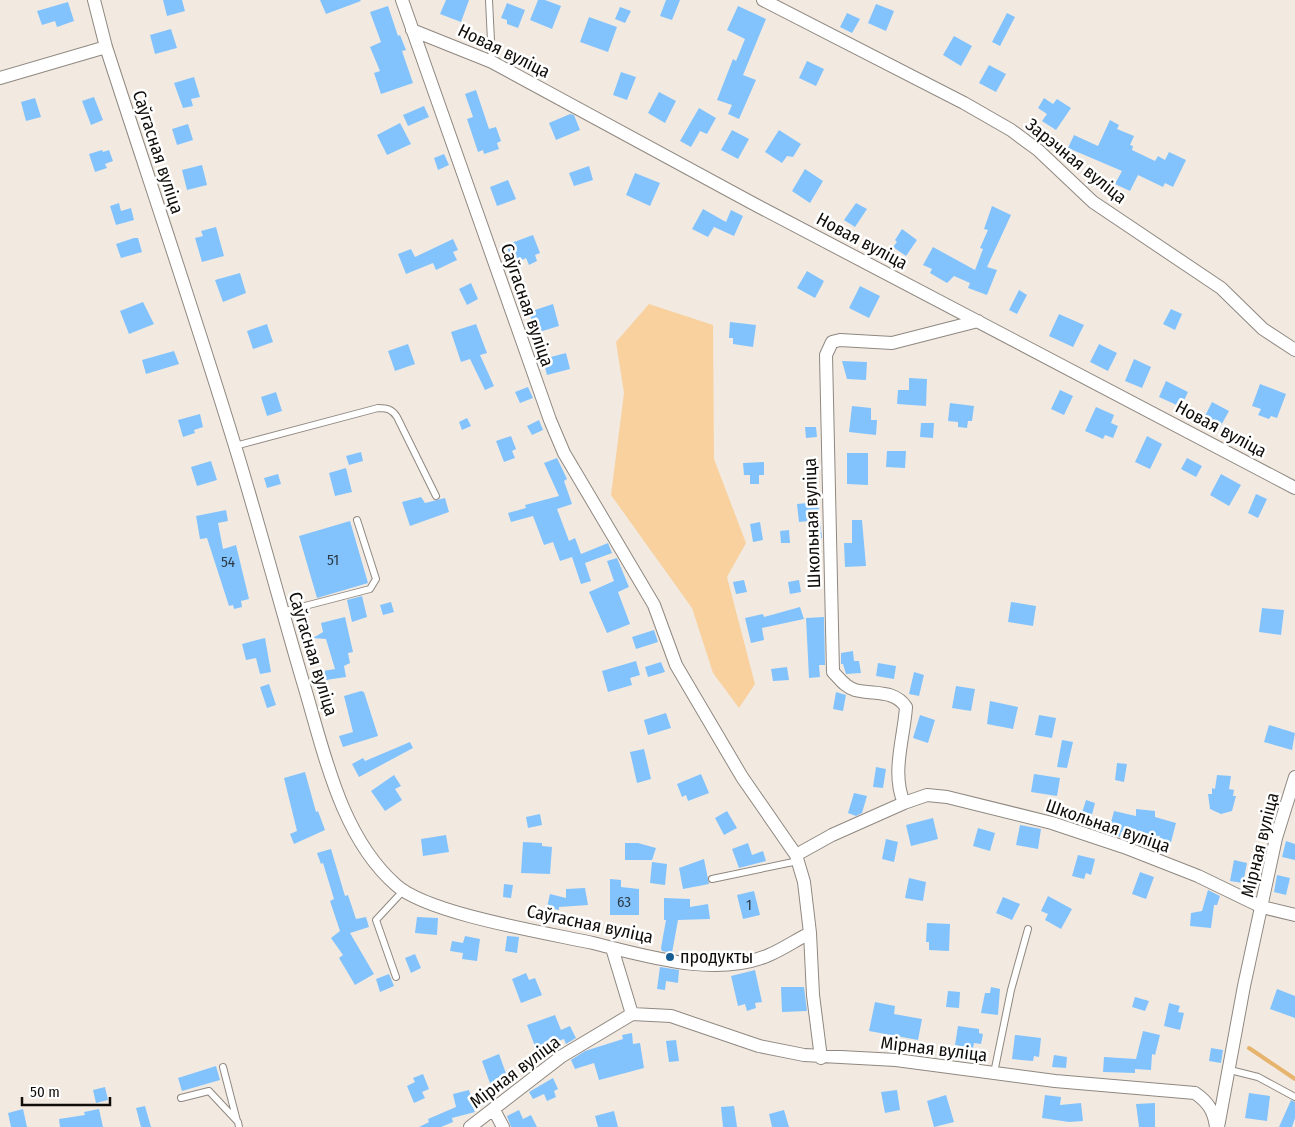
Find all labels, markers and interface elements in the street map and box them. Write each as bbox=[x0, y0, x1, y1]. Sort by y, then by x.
street label: Новая вуліца bbox=[454, 19, 554, 83]
street label: Саўгасная вуліца bbox=[128, 87, 188, 217]
street label: Зарэчная вуліца bbox=[1021, 114, 1131, 209]
street label: Новая вуліца bbox=[813, 208, 911, 274]
street label: Саўгасная вуліца bbox=[496, 241, 558, 370]
street label: Новая вуліца bbox=[1172, 396, 1270, 462]
street label: Школьная вуліца bbox=[799, 457, 825, 589]
house number: 51 bbox=[327, 551, 339, 569]
house number: 54 bbox=[221, 553, 235, 571]
street label: Саўгасная вуліца bbox=[284, 589, 342, 719]
street label: Мірная вуліца bbox=[1236, 790, 1284, 900]
street label: Школьная вуліца bbox=[1043, 794, 1173, 858]
house number: 63 bbox=[617, 893, 631, 911]
house number: 1 bbox=[746, 896, 752, 914]
street label: Саўгасная вуліца bbox=[525, 900, 655, 948]
place label: продукты bbox=[680, 946, 753, 968]
marker: продукты bbox=[664, 951, 676, 963]
street label: Мірная вуліца bbox=[466, 1031, 565, 1113]
street label: Мірная вуліца bbox=[879, 1032, 989, 1066]
scale bar bbox=[22, 1074, 110, 1106]
text: 50 m bbox=[30, 1083, 60, 1101]

